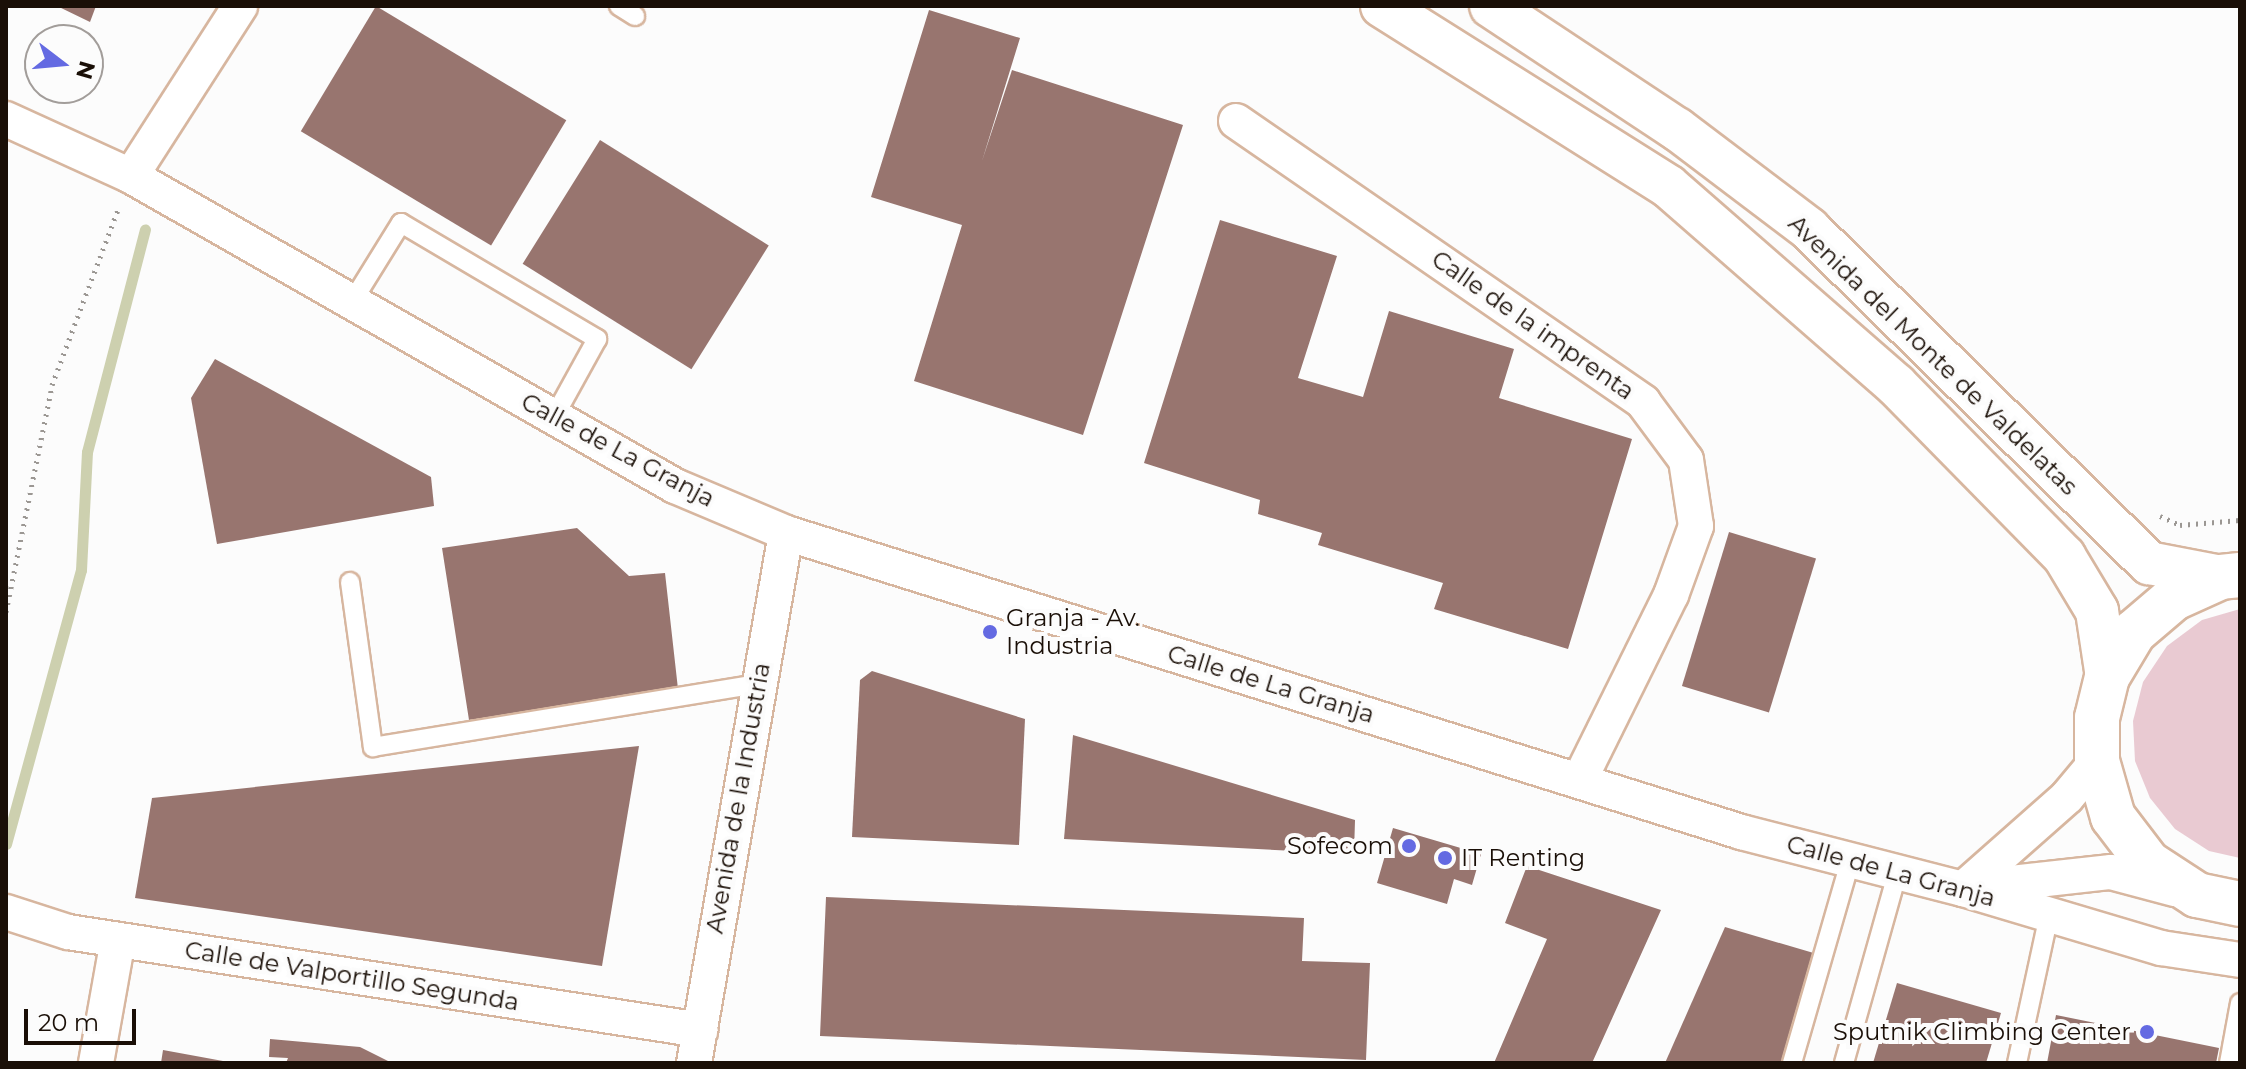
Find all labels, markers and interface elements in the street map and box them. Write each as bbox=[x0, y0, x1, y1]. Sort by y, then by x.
north arrow bbox=[24, 24, 104, 104]
text: N bbox=[70, 58, 101, 82]
street label: Avenida del Monte de Valdelatas bbox=[1783, 209, 2083, 501]
street label: Calle de la imprenta bbox=[1426, 244, 1640, 406]
street label: Calle de La Granja bbox=[516, 387, 720, 513]
place label: Granja - Av. Industria bbox=[1006, 604, 1140, 660]
marker: Granja - Av. Industria bbox=[981, 623, 999, 641]
street label: Calle de La Granja bbox=[1164, 639, 1378, 729]
street label: Avenida de la Industria bbox=[700, 660, 776, 936]
street label: Calle de La Granja bbox=[1784, 829, 1998, 913]
place label: Sofecom bbox=[1287, 832, 1393, 860]
marker: Sofecom bbox=[1400, 837, 1418, 855]
place label: IT Renting bbox=[1461, 844, 1585, 872]
marker: IT Renting bbox=[1436, 849, 1454, 867]
street label: Calle de Valportillo Segunda bbox=[183, 935, 521, 1017]
scale bar bbox=[28, 993, 140, 1043]
text: 20 m bbox=[38, 1008, 99, 1037]
place label: Sputnik Climbing Center bbox=[1833, 1018, 2131, 1046]
marker: Sputnik Climbing Center bbox=[2138, 1023, 2156, 1041]

